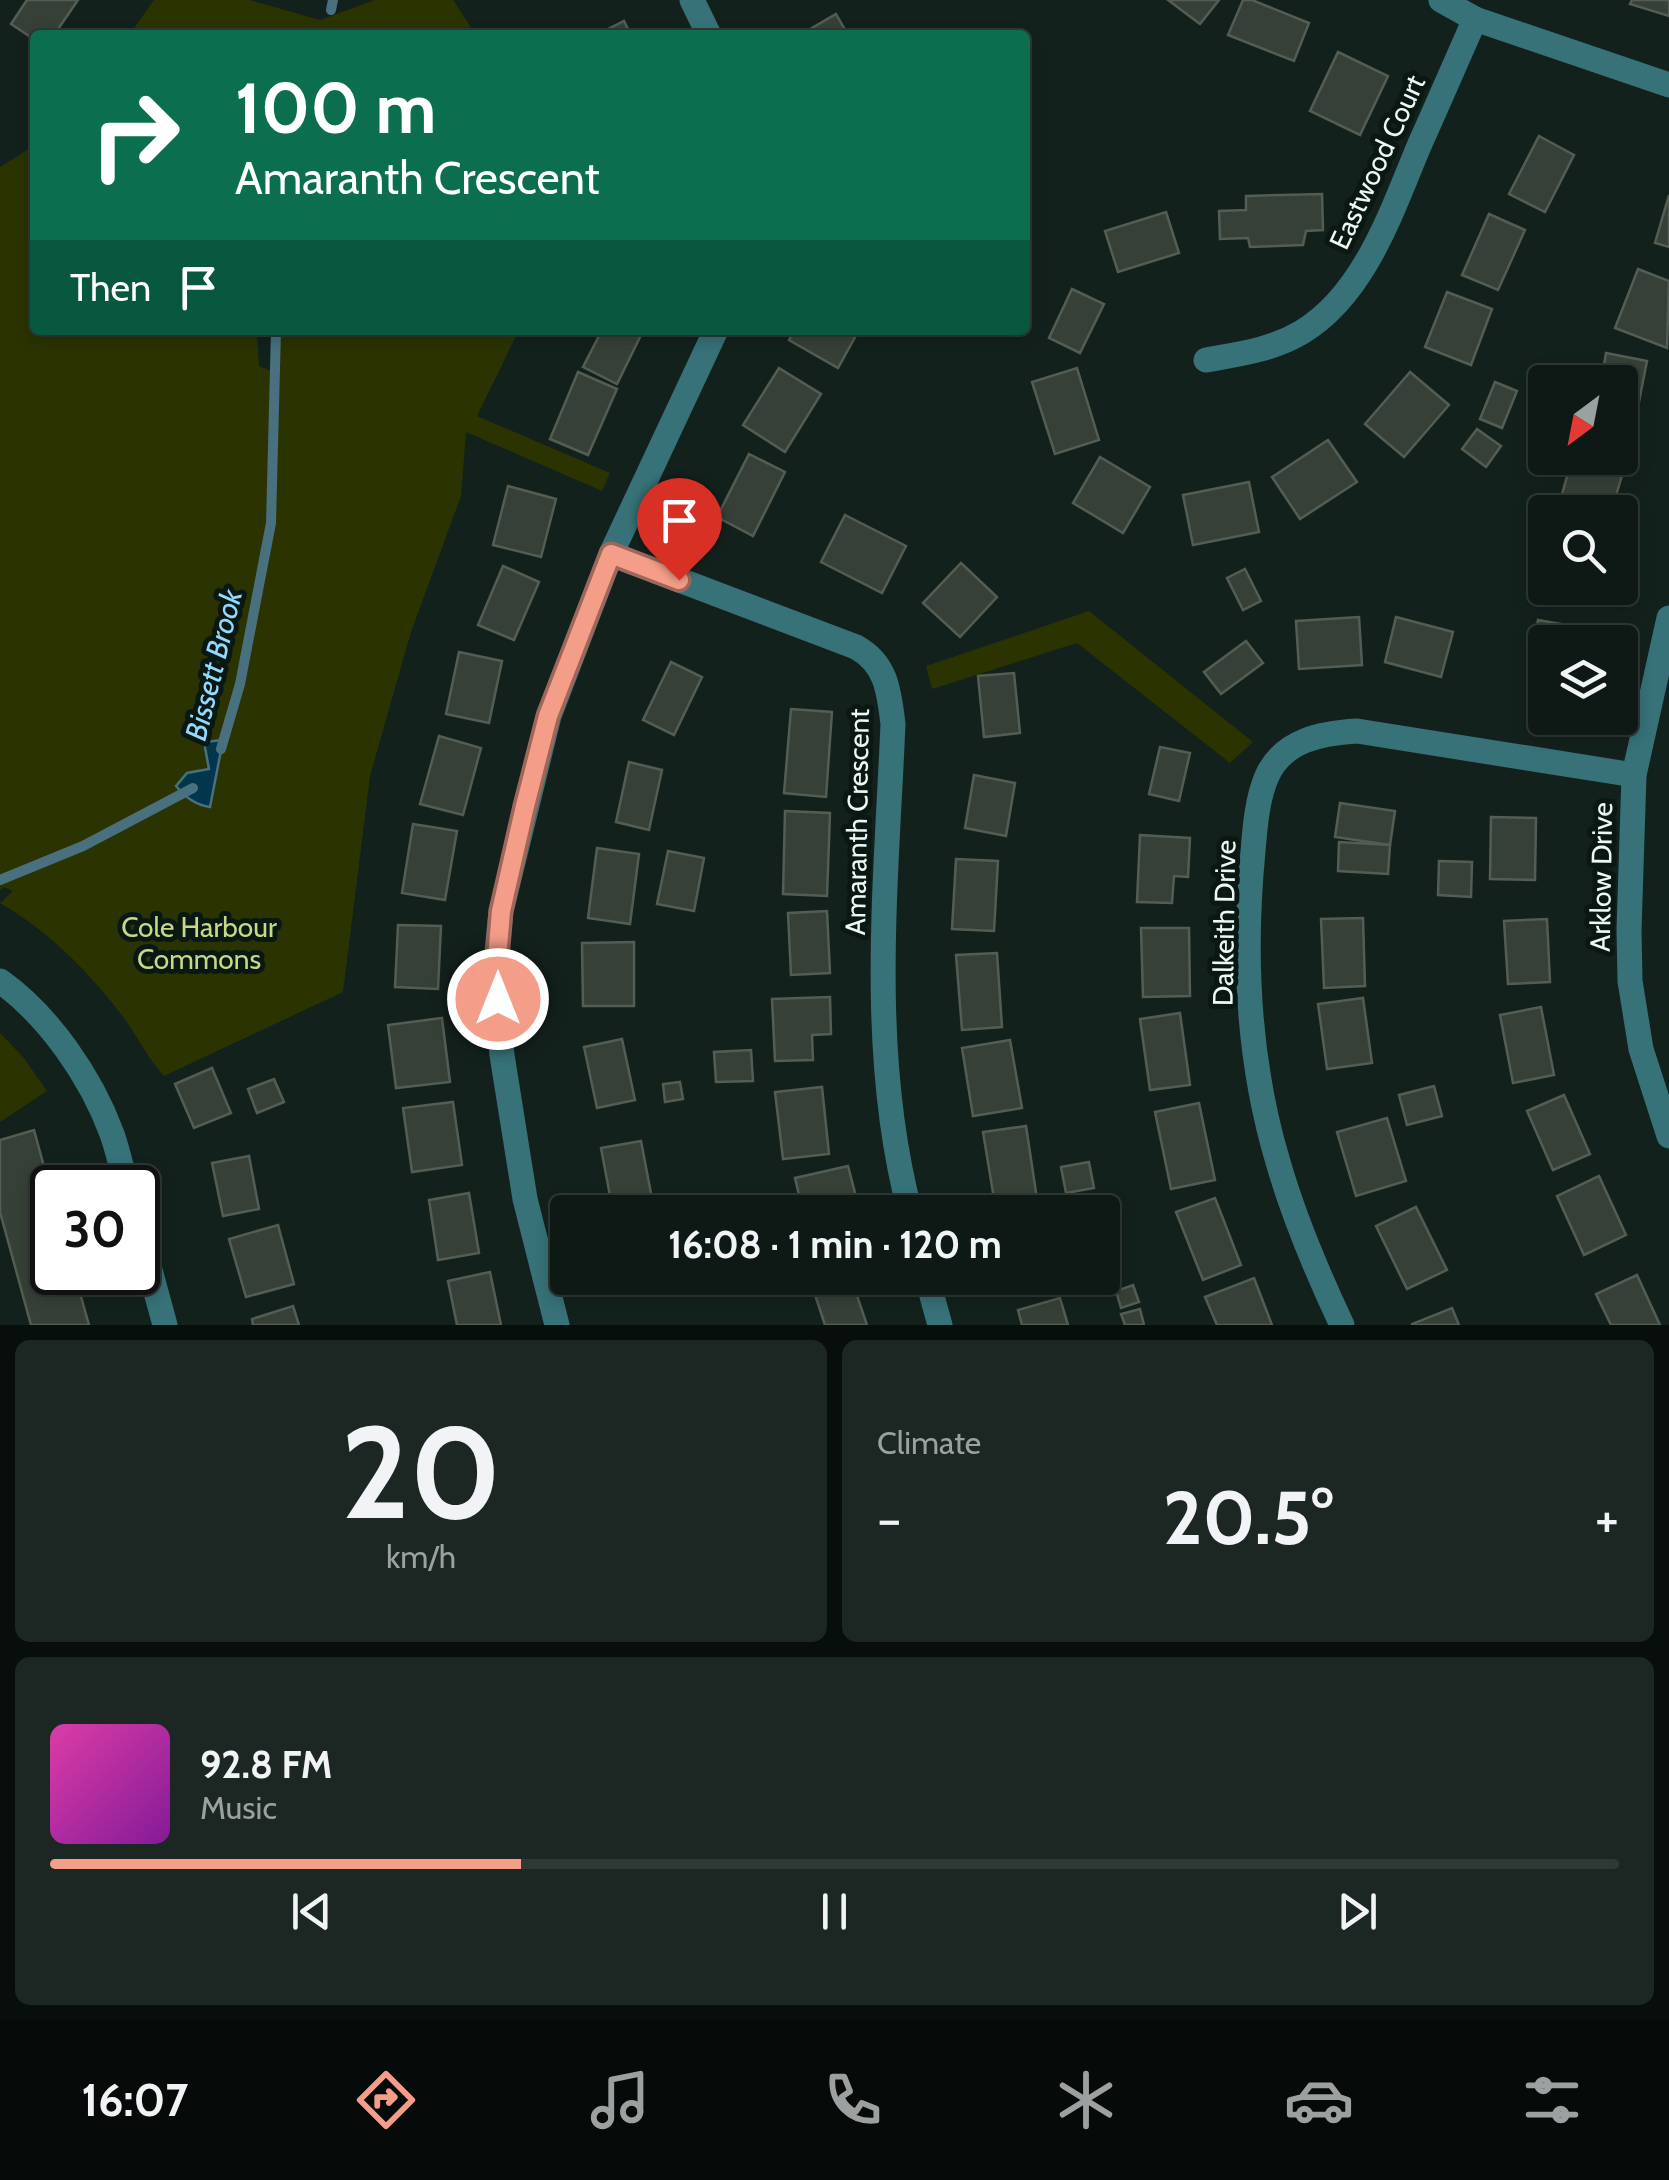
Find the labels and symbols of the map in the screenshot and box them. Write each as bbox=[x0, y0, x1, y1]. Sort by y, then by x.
street label: Eastwood Court bbox=[1322, 70, 1432, 254]
north arrow bbox=[1528, 365, 1638, 475]
pin bbox=[637, 478, 722, 581]
water label: Bissett Brook bbox=[177, 585, 250, 744]
street label: Amaranth Crescent bbox=[838, 708, 876, 936]
street label: Arklow Drive bbox=[1583, 802, 1619, 952]
street label: Dalkeith Drive bbox=[1206, 840, 1242, 1006]
park label: Cole Harbour Commons bbox=[121, 910, 277, 976]
position arrow bbox=[446, 947, 550, 1051]
speed limit sign: 30 bbox=[30, 1165, 160, 1295]

